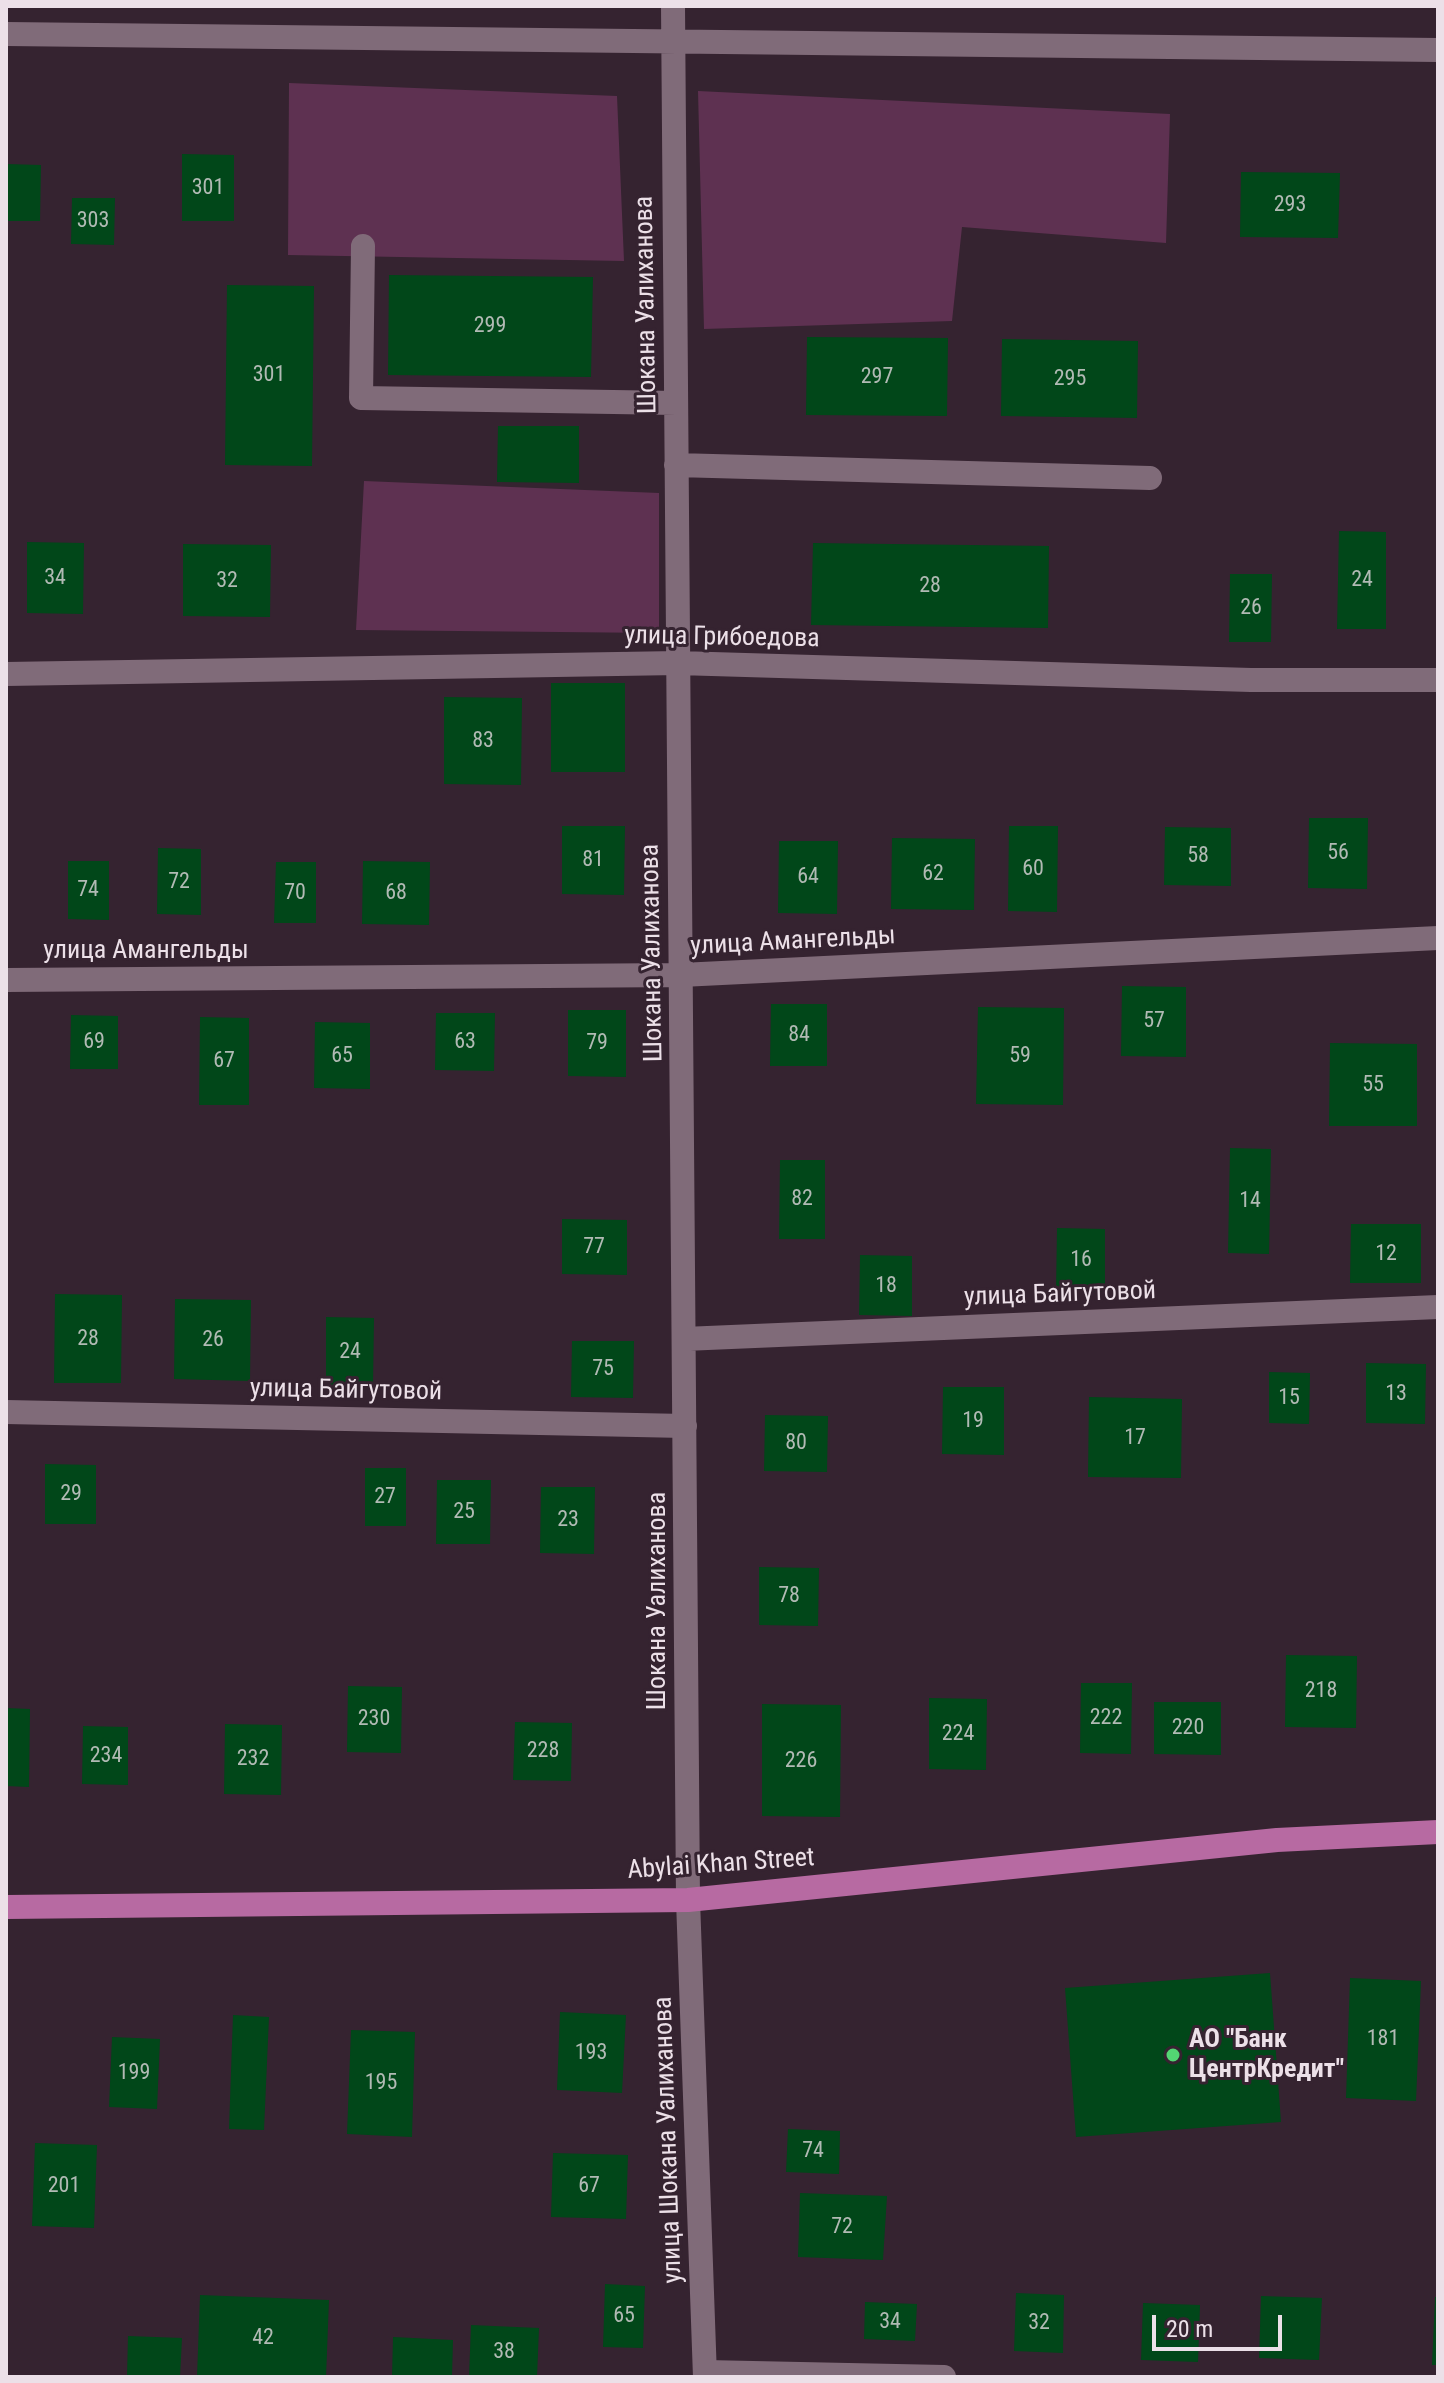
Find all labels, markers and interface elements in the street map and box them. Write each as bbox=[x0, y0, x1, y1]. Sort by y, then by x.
house number: 301 bbox=[192, 175, 224, 201]
house number: 293 bbox=[1274, 192, 1306, 218]
street label: Шокана Уалиханова bbox=[629, 196, 665, 414]
house number: 303 bbox=[77, 208, 109, 234]
house number: 299 bbox=[474, 313, 506, 339]
house number: 301 bbox=[253, 362, 285, 388]
house number: 297 bbox=[861, 364, 893, 390]
house number: 295 bbox=[1054, 366, 1086, 392]
house number: 34 bbox=[44, 565, 66, 591]
house number: 24 bbox=[1351, 567, 1373, 593]
house number: 32 bbox=[216, 568, 238, 594]
house number: 28 bbox=[919, 573, 941, 599]
house number: 26 bbox=[1240, 595, 1262, 621]
street label: улица Грибоедова bbox=[624, 621, 820, 655]
house number: 83 bbox=[472, 728, 494, 754]
house number: 56 bbox=[1327, 840, 1349, 866]
house number: 58 bbox=[1187, 843, 1209, 869]
street label: Шокана Уалиханова bbox=[635, 844, 671, 1062]
house number: 81 bbox=[582, 847, 604, 873]
house number: 60 bbox=[1022, 856, 1044, 882]
house number: 62 bbox=[922, 861, 944, 887]
house number: 64 bbox=[797, 864, 819, 890]
house number: 72 bbox=[168, 869, 190, 895]
house number: 74 bbox=[77, 877, 99, 903]
house number: 70 bbox=[284, 880, 306, 906]
house number: 68 bbox=[385, 880, 407, 906]
street label: улица Амангельды bbox=[690, 921, 896, 963]
street label: улица Амангельды bbox=[43, 935, 249, 967]
house number: 57 bbox=[1143, 1008, 1165, 1034]
house number: 84 bbox=[788, 1022, 810, 1048]
house number: 69 bbox=[83, 1029, 105, 1055]
house number: 63 bbox=[454, 1029, 476, 1055]
house number: 79 bbox=[586, 1030, 608, 1056]
house number: 65 bbox=[331, 1043, 353, 1069]
house number: 59 bbox=[1009, 1043, 1031, 1069]
house number: 67 bbox=[213, 1048, 235, 1074]
house number: 55 bbox=[1362, 1072, 1384, 1098]
house number: 82 bbox=[791, 1186, 813, 1212]
house number: 14 bbox=[1239, 1188, 1261, 1214]
house number: 77 bbox=[583, 1234, 605, 1260]
house number: 12 bbox=[1375, 1241, 1397, 1267]
house number: 16 bbox=[1070, 1247, 1092, 1273]
house number: 18 bbox=[875, 1273, 897, 1299]
street label: улица Байгутовой bbox=[963, 1276, 1157, 1314]
house number: 28 bbox=[77, 1326, 99, 1352]
house number: 26 bbox=[202, 1327, 224, 1353]
house number: 24 bbox=[339, 1339, 361, 1365]
house number: 75 bbox=[592, 1356, 614, 1382]
street label: улица Байгутовой bbox=[250, 1374, 442, 1408]
house number: 13 bbox=[1385, 1381, 1407, 1407]
house number: 15 bbox=[1278, 1385, 1300, 1411]
house number: 19 bbox=[962, 1408, 984, 1434]
house number: 17 bbox=[1124, 1425, 1146, 1451]
house number: 80 bbox=[785, 1430, 807, 1456]
house number: 29 bbox=[60, 1481, 82, 1507]
house number: 27 bbox=[374, 1484, 396, 1510]
street label: Шокана Уалиханова bbox=[642, 1492, 674, 1710]
house number: 25 bbox=[453, 1499, 475, 1525]
house number: 23 bbox=[557, 1507, 579, 1533]
house number: 78 bbox=[778, 1583, 800, 1609]
house number: 218 bbox=[1305, 1678, 1337, 1704]
house number: 222 bbox=[1090, 1705, 1122, 1731]
house number: 230 bbox=[358, 1706, 390, 1732]
house number: 220 bbox=[1172, 1715, 1204, 1741]
house number: 224 bbox=[942, 1721, 974, 1747]
house number: 228 bbox=[527, 1738, 559, 1764]
house number: 234 bbox=[90, 1743, 122, 1769]
house number: 232 bbox=[237, 1746, 269, 1772]
house number: 226 bbox=[785, 1748, 817, 1774]
street label: Abylai Khan Street bbox=[626, 1843, 816, 1887]
street label: улица Шокана Уалиханова bbox=[648, 1996, 690, 2284]
place label: АО "Банк ЦентрКредит" bbox=[1189, 2024, 1344, 2086]
house number: 181 bbox=[1367, 2026, 1399, 2052]
house number: 193 bbox=[575, 2040, 607, 2066]
marker: АО "Банк ЦентрКредит" bbox=[1164, 2046, 1182, 2064]
house number: 199 bbox=[118, 2060, 150, 2086]
house number: 195 bbox=[365, 2070, 397, 2096]
house number: 74 bbox=[802, 2138, 824, 2164]
house number: 201 bbox=[48, 2173, 80, 2199]
house number: 67 bbox=[578, 2173, 600, 2199]
house number: 72 bbox=[831, 2214, 853, 2240]
scale bar bbox=[1156, 2299, 1286, 2349]
house number: 65 bbox=[613, 2303, 635, 2329]
house number: 34 bbox=[879, 2309, 901, 2335]
house number: 32 bbox=[1028, 2310, 1050, 2336]
text: 20 m bbox=[1166, 2315, 1213, 2343]
house number: 42 bbox=[252, 2325, 274, 2351]
house number: 38 bbox=[493, 2339, 515, 2365]

